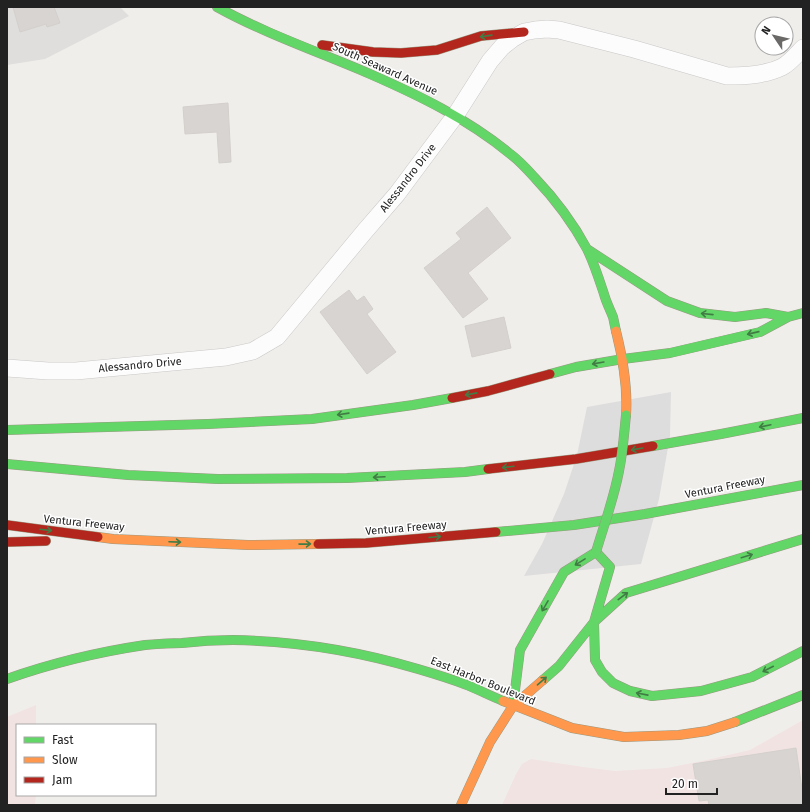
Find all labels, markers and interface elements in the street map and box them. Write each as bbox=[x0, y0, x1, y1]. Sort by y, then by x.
north arrow bbox=[754, 16, 794, 56]
text: N bbox=[759, 24, 774, 37]
one-way arrow bbox=[480, 32, 493, 40]
street label: South Seaward Avenue bbox=[330, 40, 440, 98]
street label: Alessandro Drive bbox=[377, 141, 439, 215]
one-way arrow bbox=[701, 310, 714, 318]
one-way arrow bbox=[746, 330, 759, 338]
street label: Alessandro Drive bbox=[98, 355, 182, 375]
one-way arrow bbox=[592, 360, 605, 368]
one-way arrow bbox=[465, 390, 478, 398]
one-way arrow bbox=[337, 410, 350, 418]
one-way arrow bbox=[759, 422, 772, 430]
one-way arrow bbox=[631, 445, 644, 453]
one-way arrow bbox=[502, 463, 515, 471]
one-way arrow bbox=[373, 473, 386, 480]
street label: Ventura Freeway bbox=[684, 473, 767, 501]
street label: Ventura Freeway bbox=[43, 512, 126, 534]
street label: Ventura Freeway bbox=[365, 518, 448, 538]
one-way arrow bbox=[39, 527, 52, 534]
one-way arrow bbox=[428, 534, 441, 541]
one-way arrow bbox=[168, 538, 181, 545]
one-way arrow bbox=[298, 540, 311, 548]
one-way arrow bbox=[740, 552, 753, 559]
one-way arrow bbox=[575, 558, 586, 566]
one-way arrow bbox=[618, 592, 629, 600]
one-way arrow bbox=[541, 600, 548, 612]
street label: East Harbor Boulevard bbox=[429, 654, 537, 708]
one-way arrow bbox=[762, 666, 774, 673]
one-way arrow bbox=[537, 676, 548, 685]
one-way arrow bbox=[636, 689, 649, 697]
legend bbox=[16, 724, 156, 796]
text: Fast bbox=[52, 733, 74, 747]
text: Slow bbox=[52, 753, 78, 767]
scale bar bbox=[666, 770, 717, 796]
text: Jam bbox=[52, 773, 72, 787]
text: 20 m bbox=[672, 777, 698, 791]

